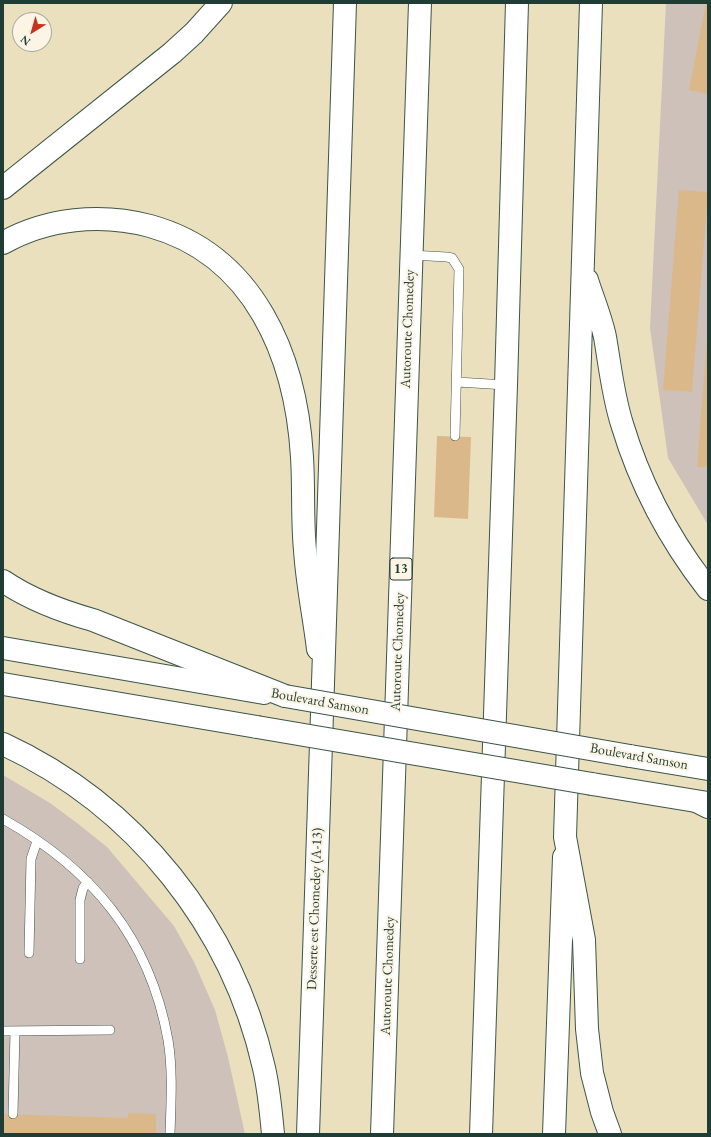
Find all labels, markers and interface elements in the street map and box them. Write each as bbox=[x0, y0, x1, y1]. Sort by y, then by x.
north arrow bbox=[12, 12, 52, 52]
text: N bbox=[18, 33, 33, 49]
street label: Autoroute Chomedey bbox=[398, 269, 418, 389]
road number: 13 bbox=[390, 558, 412, 580]
street label: Autoroute Chomedey bbox=[388, 592, 408, 712]
street label: Boulevard Samson bbox=[270, 685, 370, 719]
street label: Boulevard Samson bbox=[589, 740, 689, 774]
street label: Desserte est Chomedey (A-13) bbox=[304, 827, 326, 991]
street label: Autoroute Chomedey bbox=[378, 916, 398, 1036]

